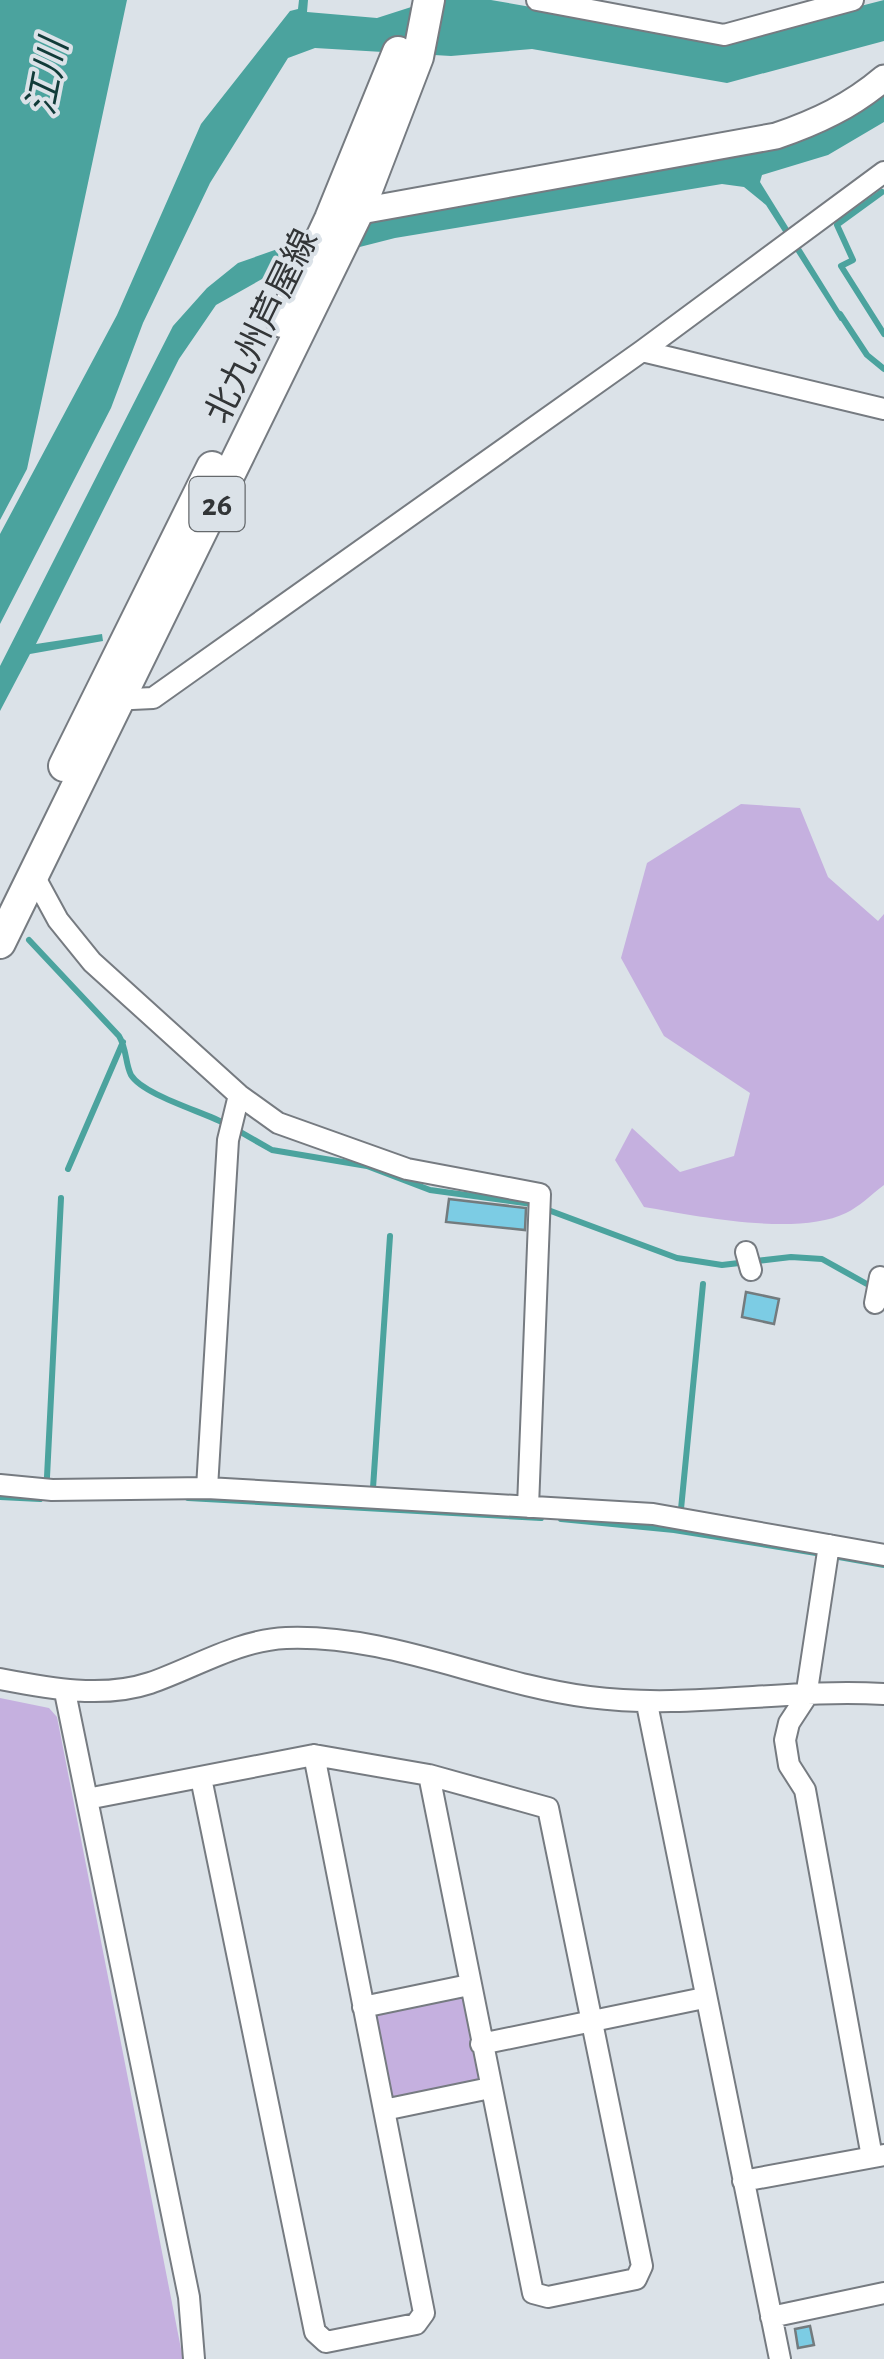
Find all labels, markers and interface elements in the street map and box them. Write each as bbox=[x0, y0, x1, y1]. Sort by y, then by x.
water label: 江川 bbox=[21, 32, 76, 118]
street label: 北九州芦屋線 bbox=[199, 224, 324, 429]
road number: 26 bbox=[190, 477, 244, 531]

